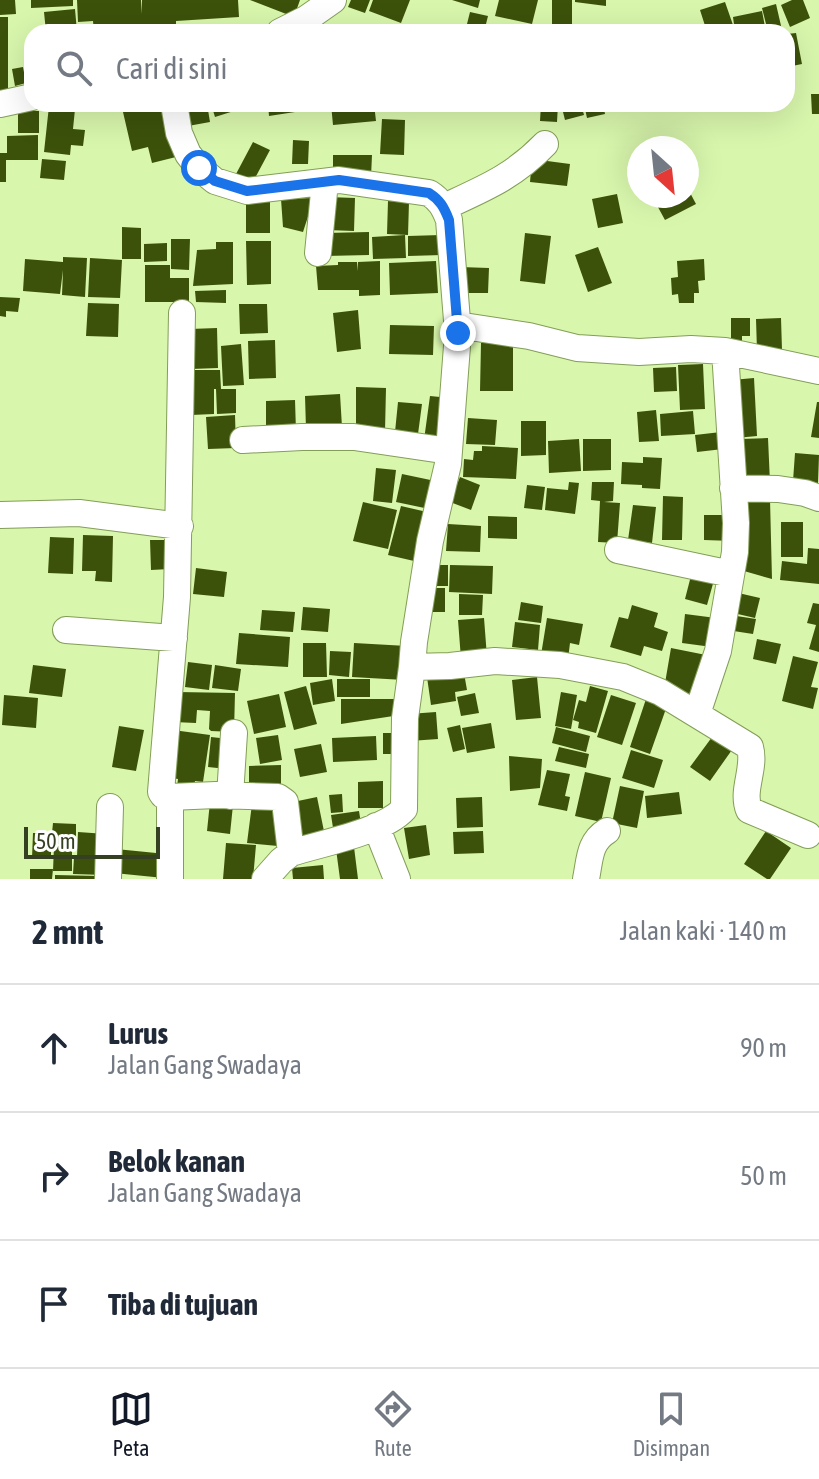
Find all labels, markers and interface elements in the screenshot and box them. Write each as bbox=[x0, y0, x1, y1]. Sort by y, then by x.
search box bbox=[24, 24, 795, 112]
icon: search bbox=[52, 46, 96, 90]
text: Cari di sini bbox=[116, 51, 227, 85]
north arrow bbox=[627, 136, 699, 208]
route start bbox=[181, 150, 217, 186]
route end bbox=[440, 315, 476, 351]
scale bar bbox=[24, 823, 160, 859]
text: 50 m bbox=[36, 828, 76, 854]
text: 2 mnt bbox=[32, 912, 103, 951]
text: Jalan kaki · 140 m bbox=[620, 916, 787, 946]
text: Lurus bbox=[108, 1016, 168, 1050]
icon: ahead bbox=[32, 1026, 76, 1070]
text: 90 m bbox=[740, 1033, 787, 1063]
text: Jalan Gang Swadaya bbox=[108, 1050, 302, 1080]
text: Belok kanan bbox=[108, 1144, 245, 1178]
icon: right bbox=[32, 1154, 76, 1198]
text: 50 m bbox=[740, 1161, 787, 1191]
text: Jalan Gang Swadaya bbox=[108, 1178, 302, 1208]
icon: arrive bbox=[32, 1282, 76, 1326]
text: Tiba di tujuan bbox=[108, 1287, 258, 1321]
tab: Peta bbox=[109, 1387, 153, 1461]
tab: Rute bbox=[371, 1387, 415, 1461]
tab: Disimpan bbox=[633, 1387, 710, 1461]

